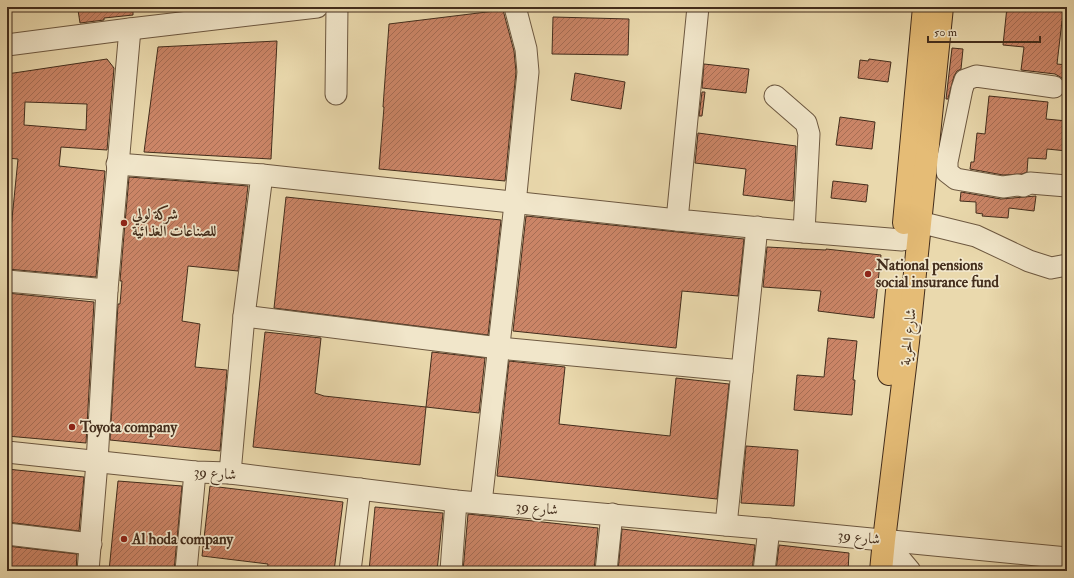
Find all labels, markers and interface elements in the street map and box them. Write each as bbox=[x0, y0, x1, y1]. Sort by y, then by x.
scale bar bbox=[928, 18, 1040, 44]
text: 50 m bbox=[934, 25, 958, 40]
place label: شركة لولي للصناعات الغذائية bbox=[131, 205, 216, 241]
marker: شركة لولي للصناعات الغذائية bbox=[119, 218, 129, 228]
place label: National pensions social insurance fund bbox=[875, 256, 999, 292]
marker: National pensions social insurance fund bbox=[863, 269, 873, 279]
street label: شارع الحرية bbox=[896, 307, 924, 367]
place label: Toyota company bbox=[79, 418, 178, 438]
marker: Toyota company bbox=[67, 422, 77, 432]
street label: شارع 39 bbox=[193, 463, 237, 487]
street label: شارع 39 bbox=[515, 497, 559, 523]
street label: شارع 39 bbox=[836, 526, 881, 552]
place label: Al hoda company bbox=[131, 530, 234, 550]
marker: Al hoda company bbox=[119, 534, 129, 544]

